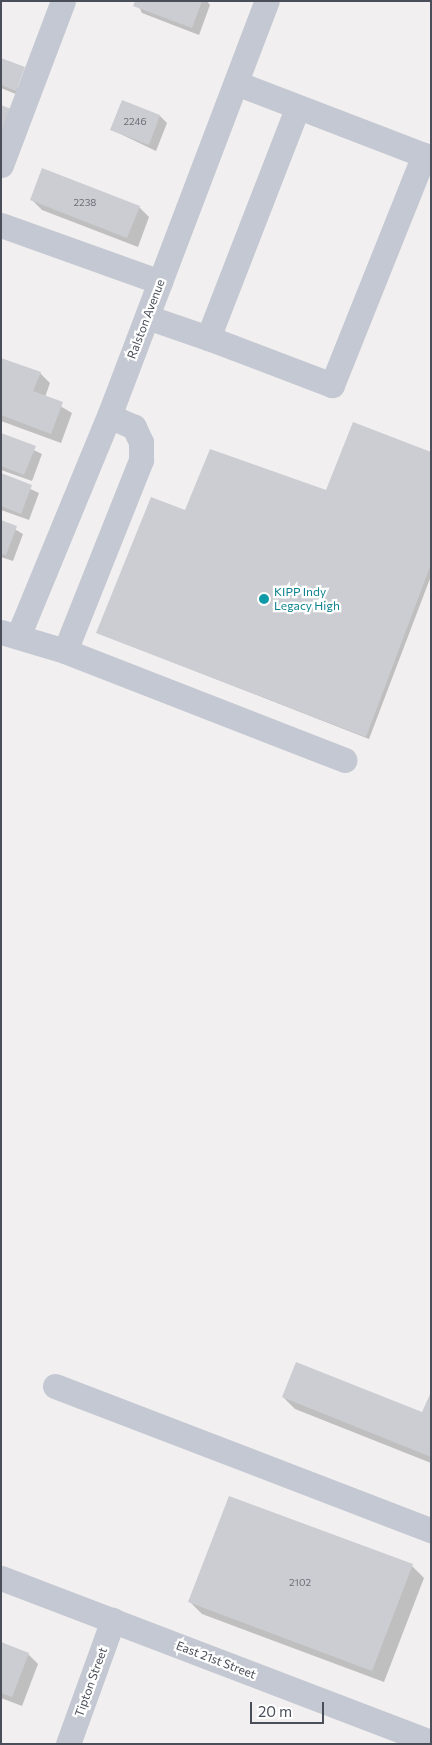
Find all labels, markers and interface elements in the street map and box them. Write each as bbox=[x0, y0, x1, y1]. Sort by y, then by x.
house number: 2246 bbox=[124, 116, 146, 128]
house number: 2238 bbox=[74, 197, 96, 209]
street label: Ralston Avenue bbox=[124, 277, 168, 361]
place label: KIPP Indy Legacy High bbox=[274, 585, 340, 613]
marker: KIPP Indy Legacy High bbox=[258, 593, 270, 605]
house number: 2102 bbox=[289, 1577, 311, 1589]
street label: East 21st Street bbox=[174, 1638, 258, 1682]
street label: Tipton Street bbox=[72, 1645, 110, 1719]
scale bar bbox=[252, 1692, 326, 1724]
text: 20 m bbox=[258, 1702, 292, 1720]

